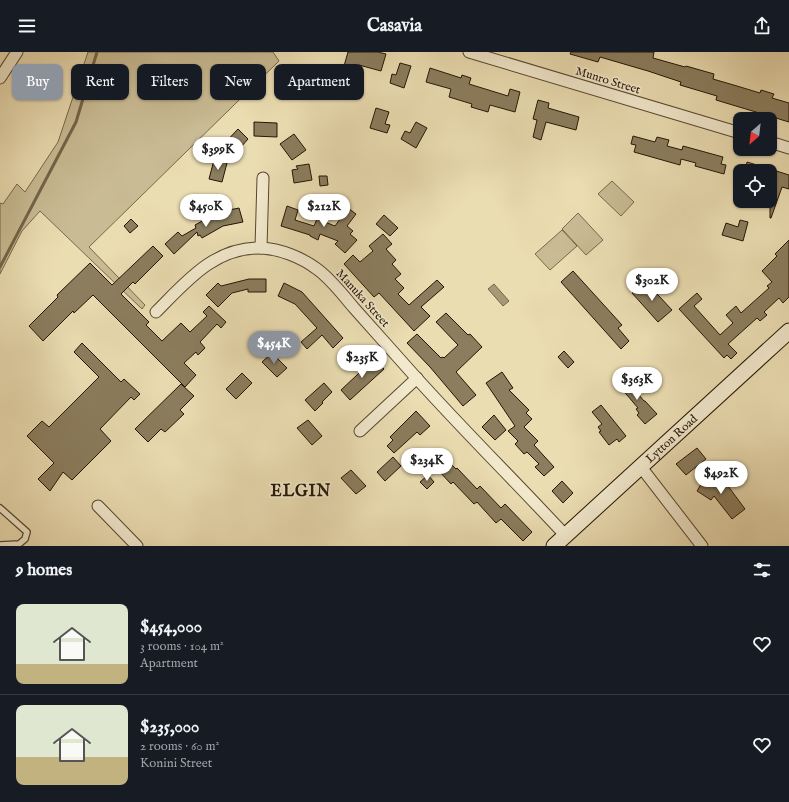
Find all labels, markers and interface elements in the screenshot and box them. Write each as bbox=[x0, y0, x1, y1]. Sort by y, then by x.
icon: menu bbox=[16, 15, 38, 37]
text: Casavia bbox=[367, 15, 422, 38]
icon: share bbox=[751, 15, 773, 37]
street label: Munro Street bbox=[574, 63, 642, 97]
chip: Buy bbox=[12, 64, 63, 100]
chip: Rent bbox=[71, 64, 129, 100]
chip: Filters bbox=[137, 64, 202, 100]
chip: New bbox=[210, 64, 266, 100]
chip: Apartment bbox=[274, 64, 364, 100]
north arrow bbox=[733, 112, 777, 156]
map controls bbox=[733, 112, 777, 208]
pin: $399K bbox=[190, 137, 246, 171]
text: $399K bbox=[202, 141, 234, 158]
button: locate bbox=[733, 164, 777, 208]
pin: $450K bbox=[178, 194, 234, 228]
pin: $212K bbox=[296, 194, 352, 228]
text: $450K bbox=[189, 198, 223, 215]
text: $212K bbox=[307, 198, 341, 215]
street label: Manuka Street bbox=[333, 266, 393, 330]
pin: $302K bbox=[624, 268, 680, 302]
text: $302K bbox=[635, 272, 669, 289]
pin: $454K bbox=[246, 331, 302, 365]
text: $454K bbox=[257, 335, 291, 352]
pin: $235K bbox=[334, 345, 390, 379]
text: $235K bbox=[346, 349, 378, 366]
pin: $363K bbox=[609, 367, 665, 401]
text: $363K bbox=[621, 371, 653, 388]
street label: Lytton Road bbox=[643, 411, 701, 467]
pin: $234K bbox=[399, 448, 455, 482]
text: $234K bbox=[410, 452, 444, 469]
pin: $492K bbox=[693, 461, 749, 495]
text: $492K bbox=[704, 465, 738, 482]
district label: ELGIN bbox=[271, 482, 331, 502]
icon: filters bbox=[751, 559, 773, 581]
text: 9 homes bbox=[16, 560, 72, 581]
text: $454,000 bbox=[140, 617, 202, 638]
icon: home bbox=[48, 620, 96, 668]
icon: heart bbox=[751, 633, 773, 655]
text: 3 rooms · 104 m² bbox=[140, 638, 224, 655]
text: Apartment bbox=[140, 655, 198, 672]
text: $235,000 bbox=[140, 717, 199, 738]
icon: home bbox=[48, 721, 96, 769]
icon: heart bbox=[751, 734, 773, 756]
text: 2 rooms · 60 m² bbox=[140, 738, 219, 755]
text: Konini Street bbox=[140, 755, 212, 772]

